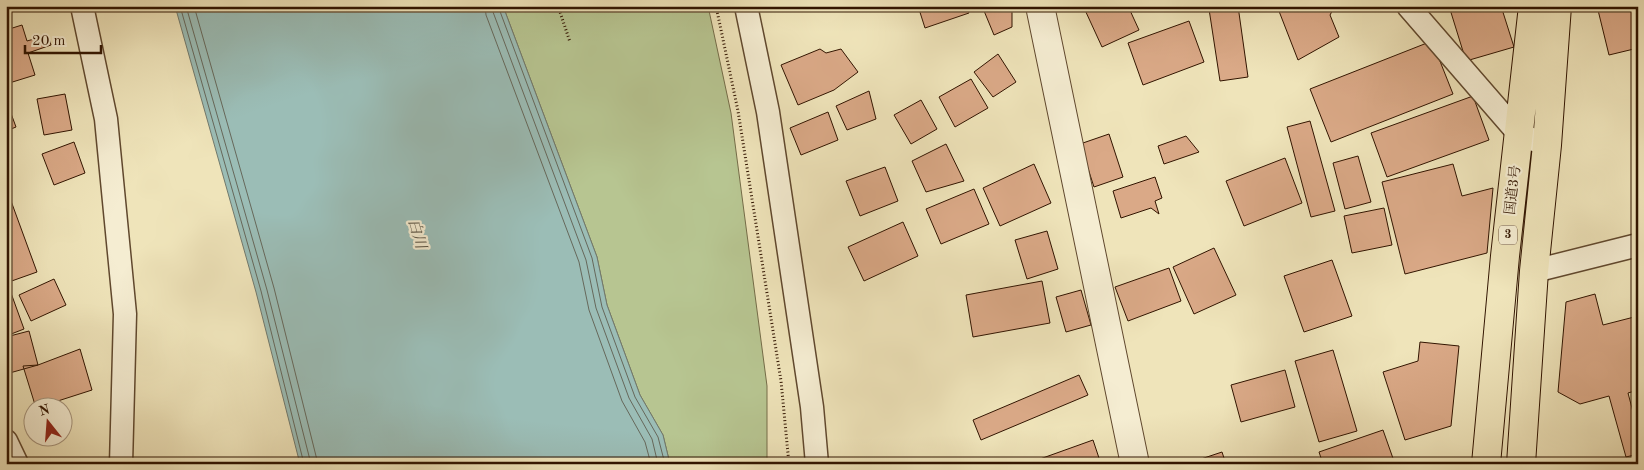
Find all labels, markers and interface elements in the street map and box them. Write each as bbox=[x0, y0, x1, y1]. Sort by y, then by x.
scale bar bbox=[25, 22, 101, 54]
text: 20 m bbox=[32, 34, 66, 49]
street label: 国道3号 bbox=[1502, 164, 1523, 216]
water label: 白川 bbox=[405, 217, 430, 252]
road number: 3 bbox=[1499, 226, 1517, 244]
north arrow bbox=[22, 398, 72, 448]
text: N bbox=[37, 402, 52, 419]

